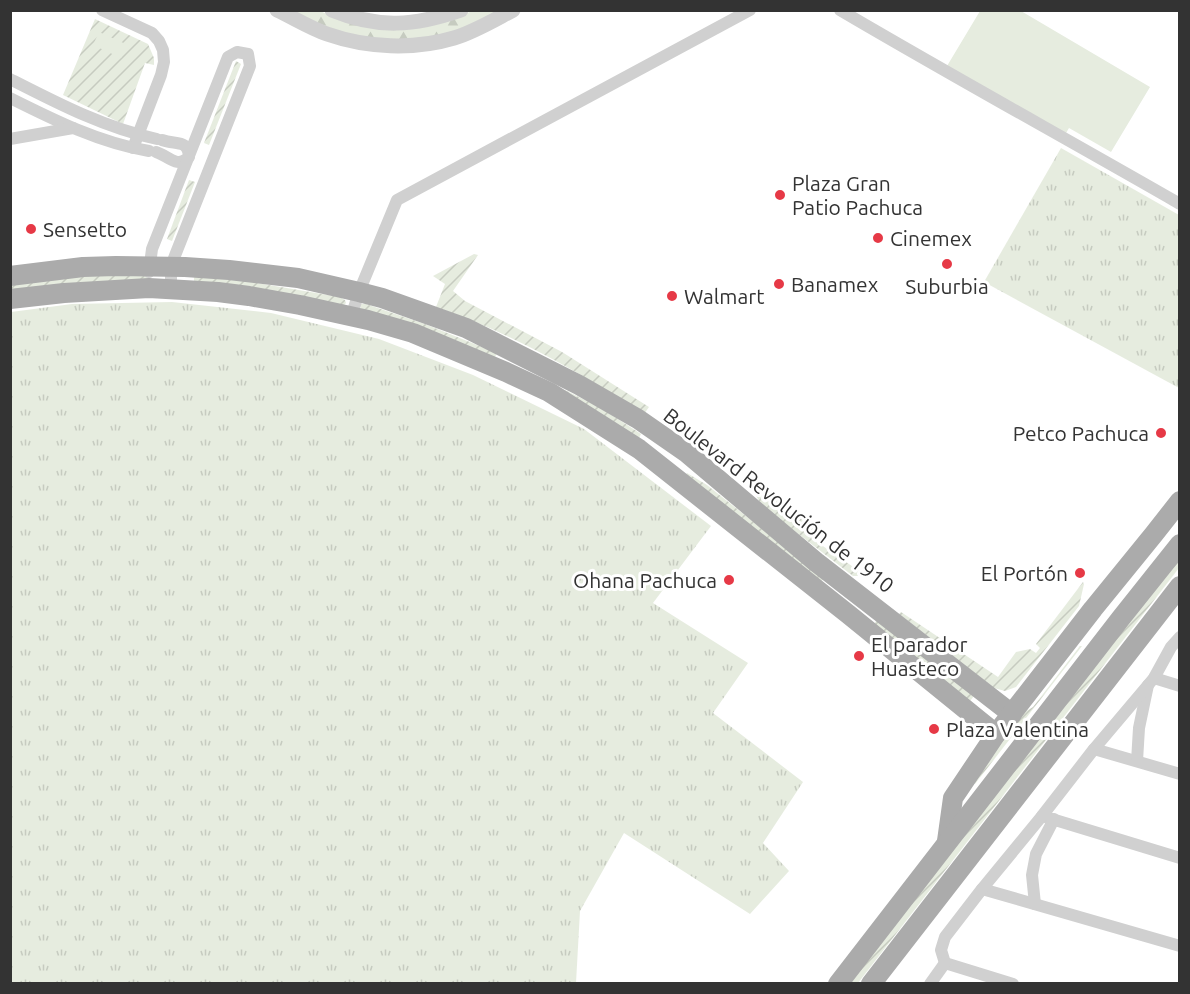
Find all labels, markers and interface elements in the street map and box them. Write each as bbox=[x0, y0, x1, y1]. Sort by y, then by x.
place label: Plaza Gran Patio Pachuca bbox=[792, 171, 923, 219]
marker: Plaza Gran Patio Pachuca bbox=[773, 188, 787, 202]
place label: Sensetto bbox=[43, 217, 127, 241]
marker: Sensetto bbox=[24, 222, 38, 236]
place label: Cinemex bbox=[890, 226, 972, 250]
marker: Cinemex bbox=[871, 231, 885, 245]
marker: Suburbia bbox=[940, 257, 954, 271]
place label: Banamex bbox=[791, 272, 879, 296]
place label: Suburbia bbox=[905, 274, 989, 298]
marker: Banamex bbox=[772, 277, 786, 291]
place label: Walmart bbox=[684, 284, 764, 308]
marker: Walmart bbox=[665, 289, 679, 303]
street label: Boulevard Revolución de 1910 bbox=[659, 403, 899, 597]
place label: Petco Pachuca bbox=[1013, 421, 1149, 445]
marker: Petco Pachuca bbox=[1154, 426, 1168, 440]
place label: El Portón bbox=[981, 561, 1068, 585]
marker: El Portón bbox=[1073, 566, 1087, 580]
place label: Ohana Pachuca bbox=[573, 568, 717, 592]
marker: Ohana Pachuca bbox=[722, 573, 736, 587]
place label: El parador Huasteco bbox=[871, 632, 967, 680]
marker: El parador Huasteco bbox=[852, 649, 866, 663]
place label: Plaza Valentina bbox=[946, 717, 1089, 741]
marker: Plaza Valentina bbox=[927, 722, 941, 736]

